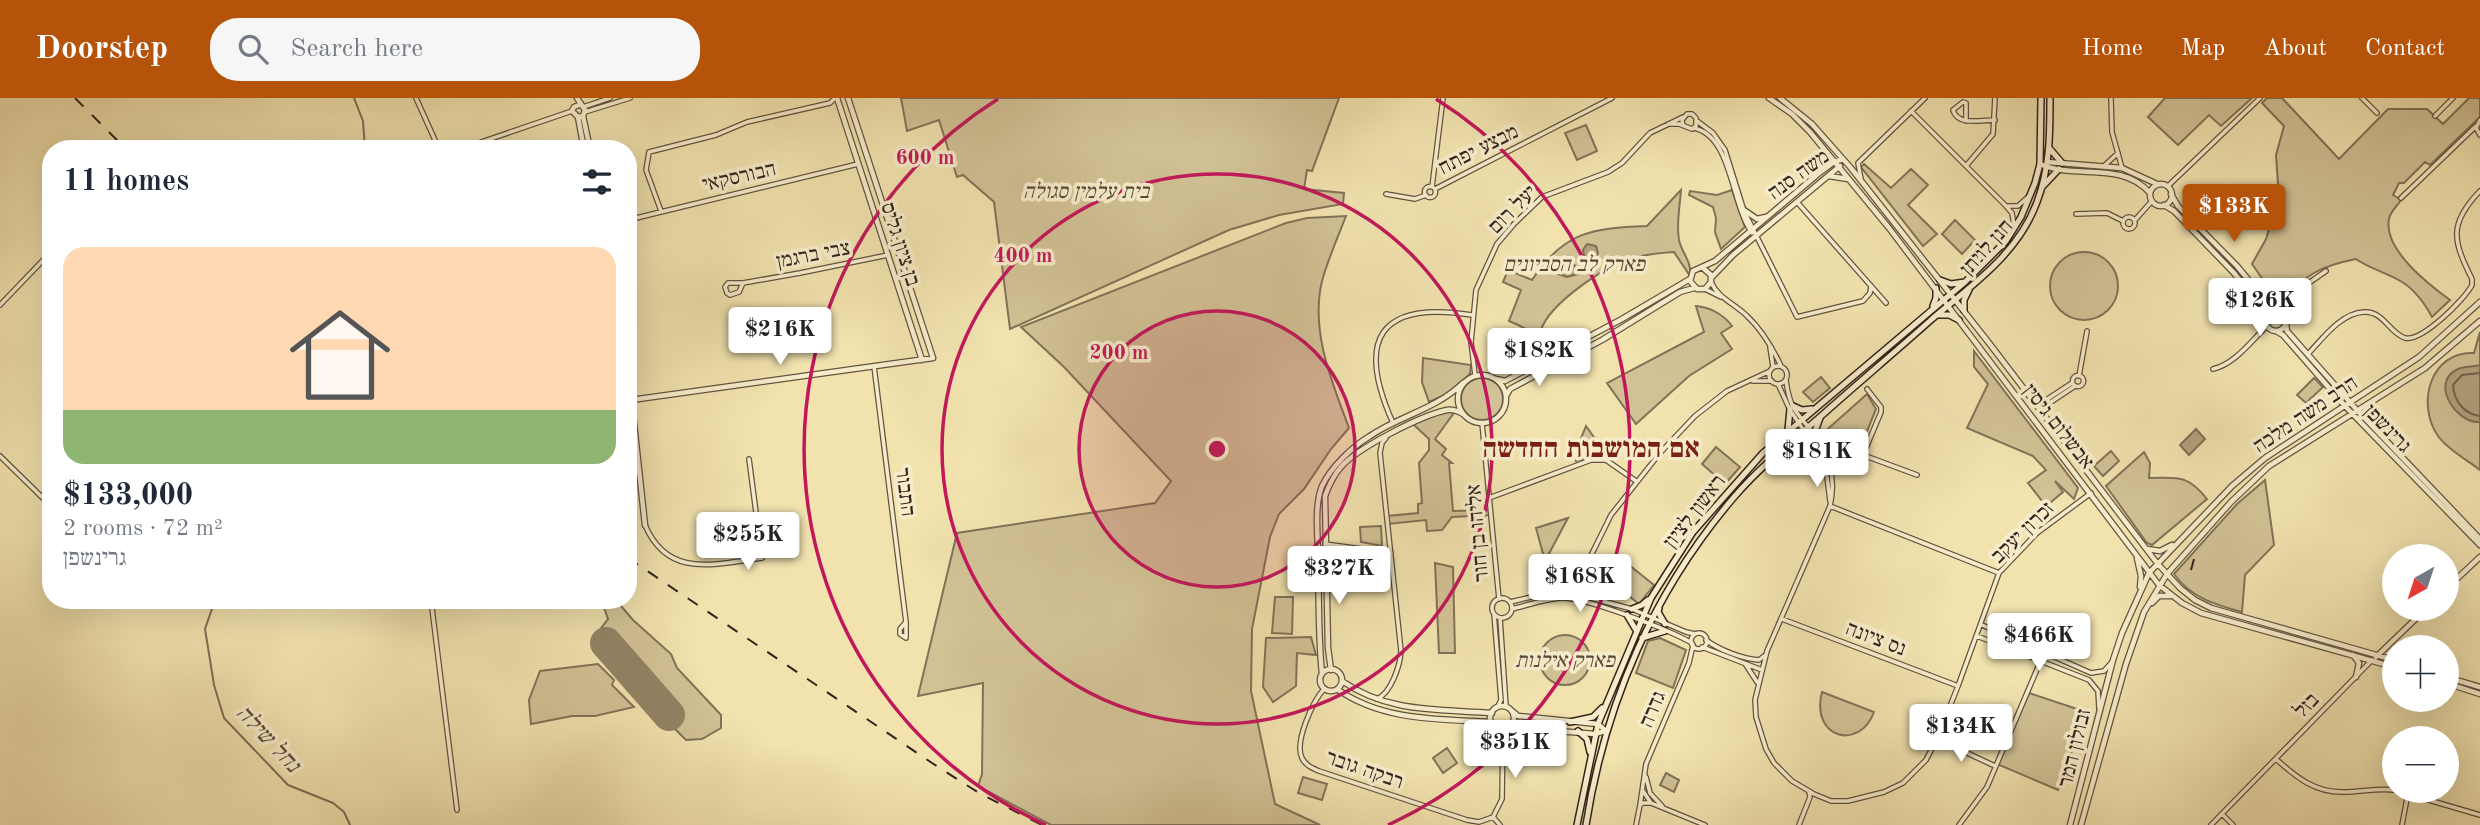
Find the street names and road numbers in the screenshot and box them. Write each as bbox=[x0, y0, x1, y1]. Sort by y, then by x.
street label: מבצע יפתח bbox=[1435, 121, 1522, 179]
street label: משה סנה bbox=[1764, 146, 1833, 204]
street label: הבורסקאי bbox=[700, 159, 778, 196]
street label: יעל רום bbox=[1484, 181, 1541, 238]
street label: בן ציון גליס bbox=[876, 200, 924, 289]
street label: חנן לויתן bbox=[1956, 215, 2017, 280]
street label: צבי ברגמן bbox=[775, 238, 852, 273]
street label: הרב משה מלכה bbox=[2249, 372, 2362, 458]
street label: אבשלום גיסין bbox=[2018, 380, 2098, 473]
street label: גרינשפן bbox=[2359, 401, 2415, 457]
street label: התבור bbox=[891, 467, 918, 518]
street label: ראשון לציון bbox=[1659, 471, 1730, 553]
street label: אליהו בן חור bbox=[1463, 483, 1493, 583]
street label: זכרון יעקב bbox=[1988, 498, 2058, 568]
street label: נס ציונה bbox=[1842, 618, 1909, 660]
street label: גדרה bbox=[1636, 688, 1670, 731]
street label: בזל bbox=[2290, 689, 2324, 723]
street label: זבולון המר bbox=[2055, 707, 2095, 790]
street label: רבקה גובר bbox=[1323, 747, 1406, 793]

